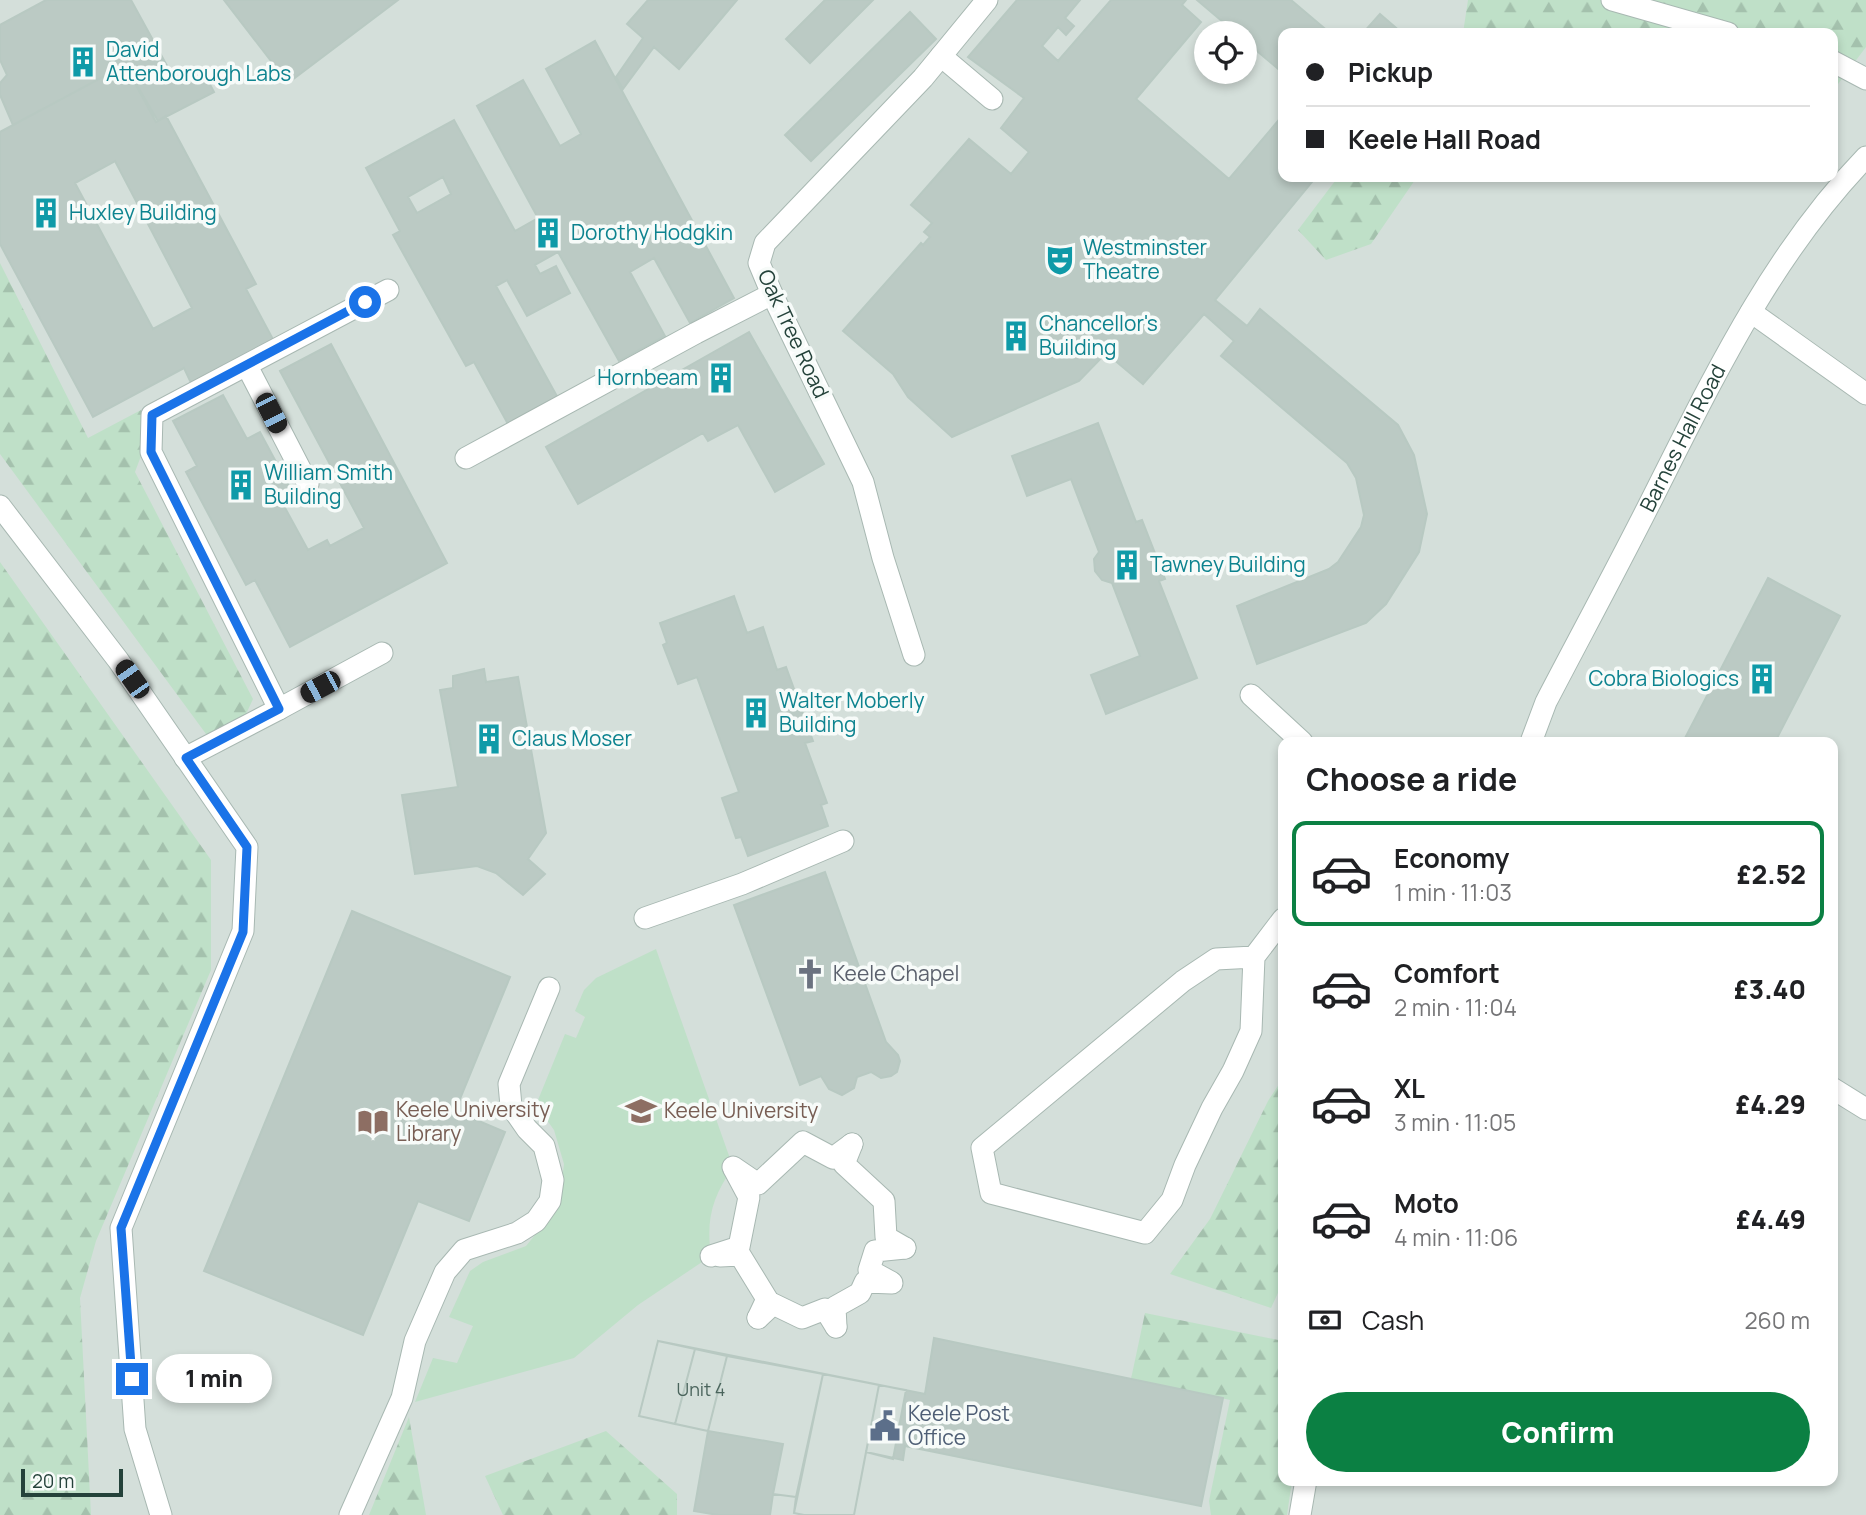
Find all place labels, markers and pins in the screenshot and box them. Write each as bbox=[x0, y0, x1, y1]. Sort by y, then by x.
place label: David Attenborough Labs bbox=[106, 35, 291, 87]
building icon: David Attenborough Labs bbox=[66, 45, 100, 79]
building icon: Huxley Building bbox=[29, 196, 63, 230]
place label: Huxley Building bbox=[69, 198, 217, 226]
building icon: Dorothy Hodgkin bbox=[531, 216, 565, 250]
place label: Dorothy Hodgkin bbox=[571, 218, 733, 246]
place label: Westminster Theatre bbox=[1083, 233, 1208, 285]
theatre icon: Westminster Theatre bbox=[1043, 243, 1077, 277]
place label: Chancellor's Building bbox=[1039, 309, 1158, 361]
building icon: Chancellor's Building bbox=[999, 319, 1033, 353]
building icon: Hornbeam bbox=[704, 361, 738, 395]
place label: Hornbeam bbox=[597, 363, 698, 391]
place label: William Smith Building bbox=[264, 458, 393, 510]
building icon: William Smith Building bbox=[224, 468, 258, 502]
building icon: Tawney Building bbox=[1110, 548, 1144, 582]
place label: Tawney Building bbox=[1150, 550, 1306, 578]
building icon: Cobra Biologics bbox=[1745, 662, 1779, 696]
place label: Cobra Biologics bbox=[1589, 664, 1739, 692]
place label: Walter Moberly Building bbox=[779, 686, 925, 738]
building icon: Walter Moberly Building bbox=[739, 696, 773, 730]
building icon: Claus Moser bbox=[472, 722, 506, 756]
place label: Claus Moser bbox=[512, 724, 633, 752]
church icon: Keele Chapel bbox=[793, 957, 827, 991]
place label: Keele Chapel bbox=[833, 959, 959, 987]
school or university icon: Keele University bbox=[624, 1094, 658, 1128]
place label: Keele University Library bbox=[396, 1095, 550, 1147]
place label: Keele University bbox=[664, 1096, 818, 1124]
library icon: Keele University Library bbox=[356, 1105, 390, 1139]
place label: Keele Post Office bbox=[908, 1399, 1010, 1451]
public building icon: Keele Post Office bbox=[868, 1409, 902, 1443]

